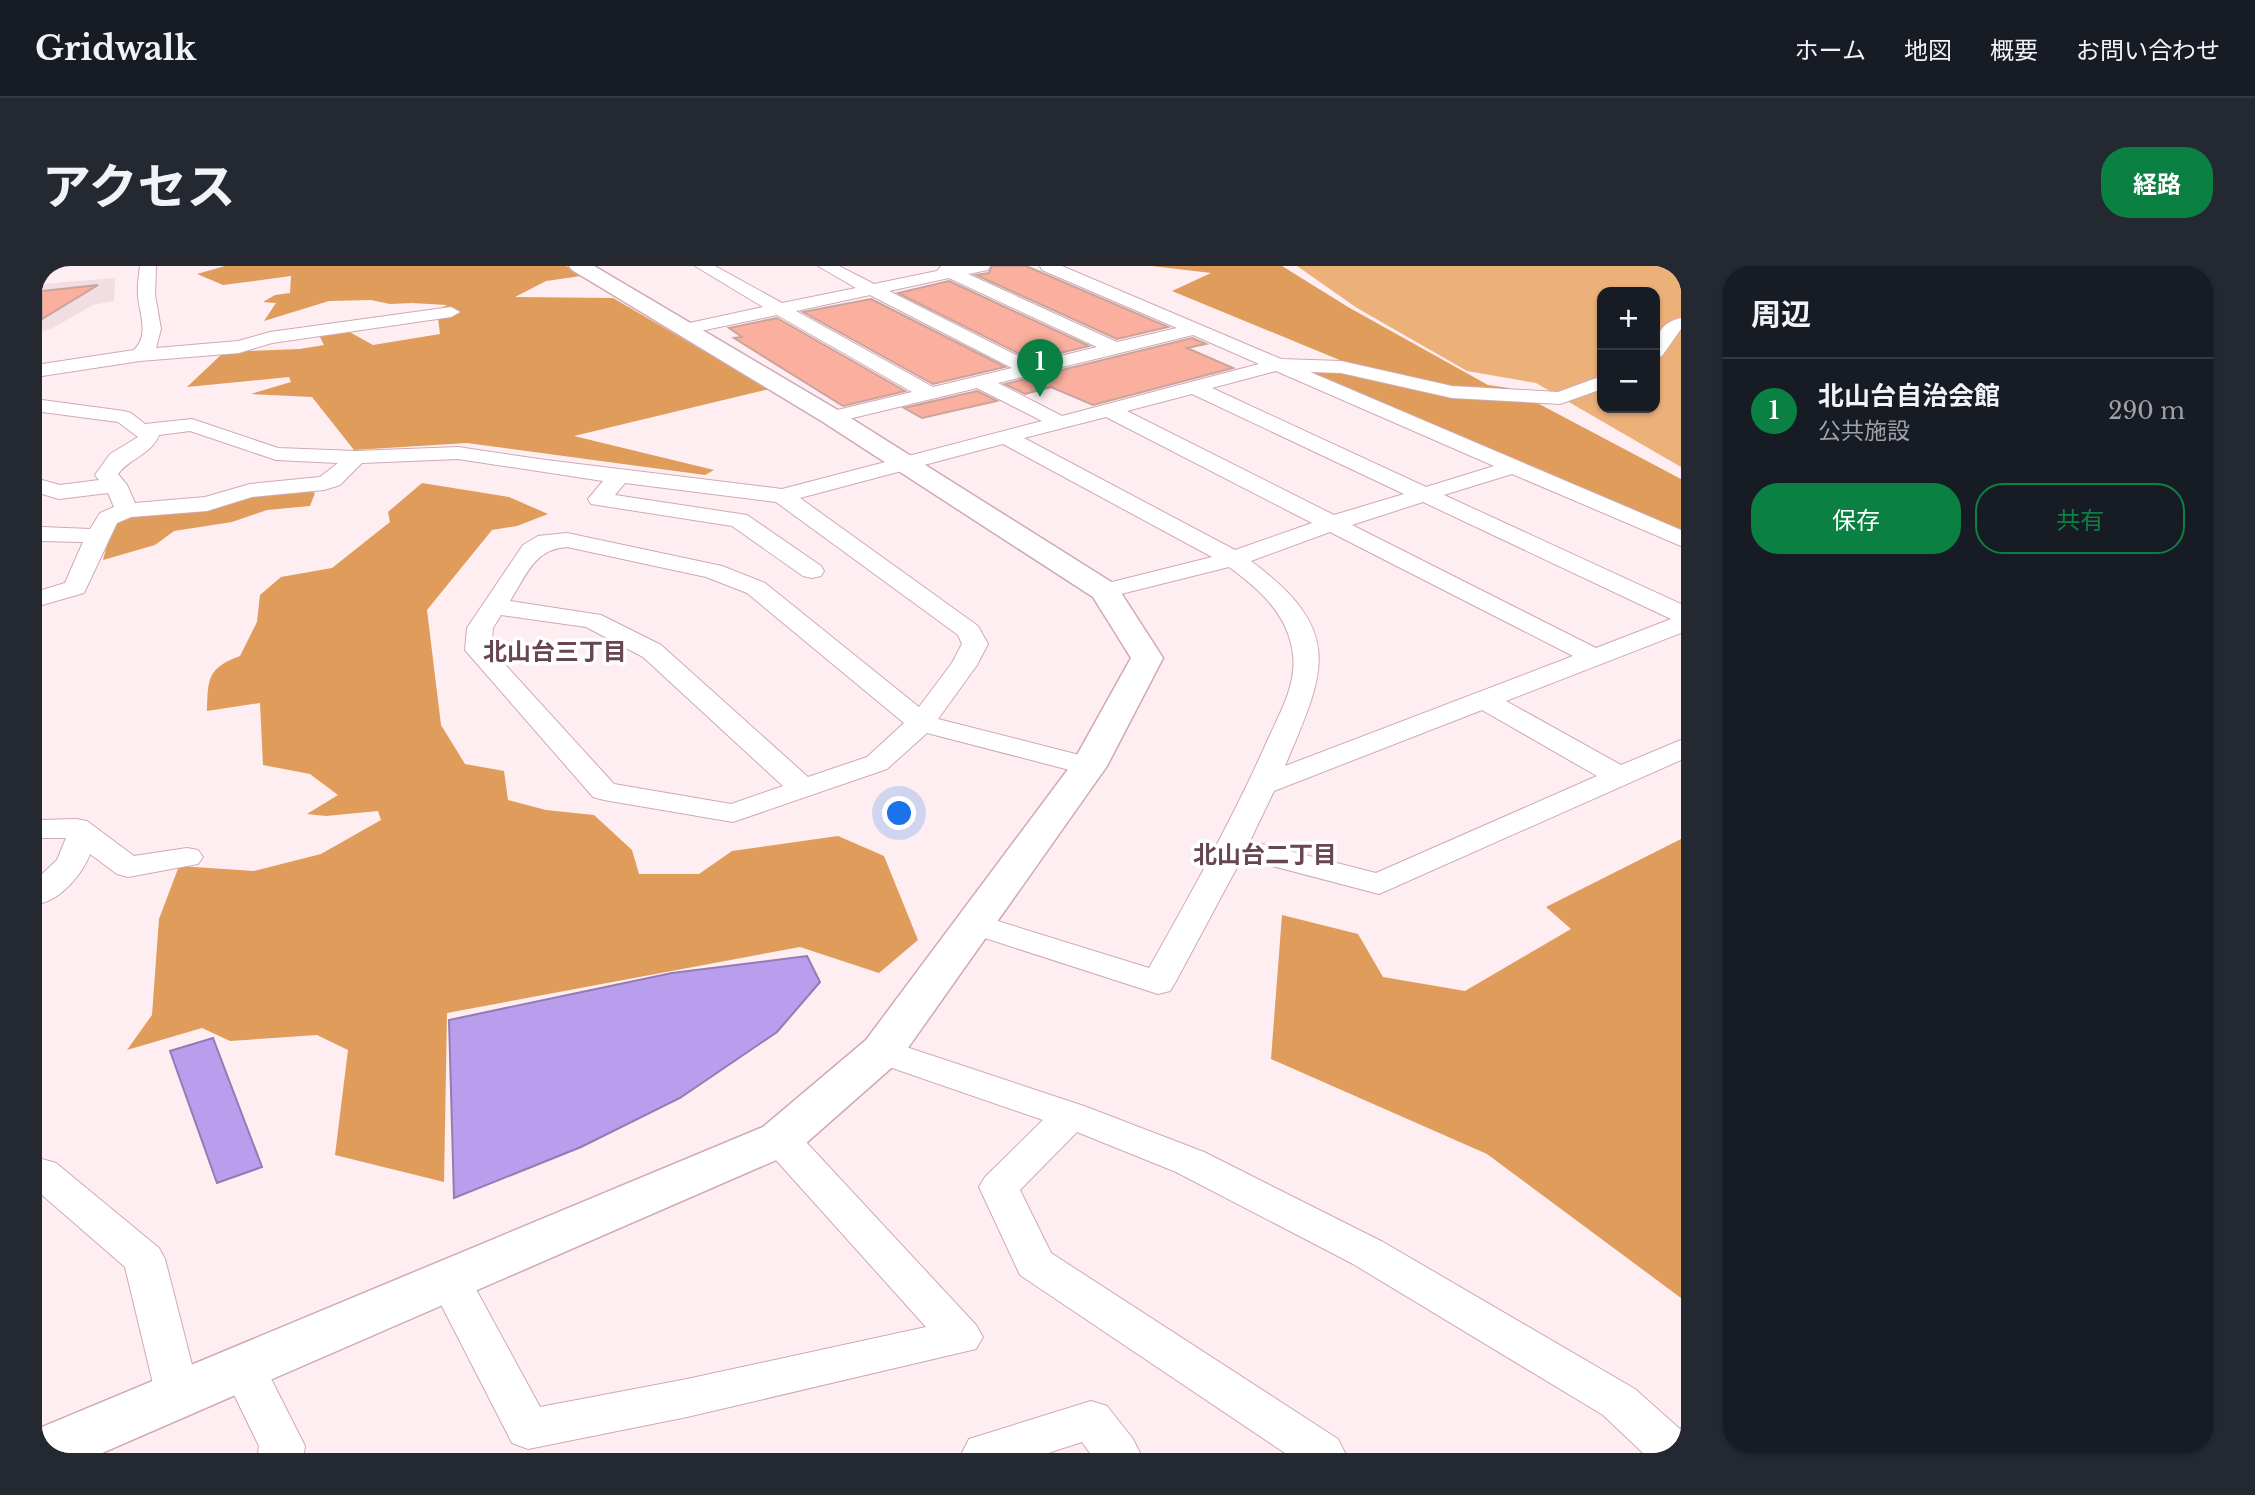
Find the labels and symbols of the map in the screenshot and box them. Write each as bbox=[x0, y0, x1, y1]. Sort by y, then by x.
pin: 1 bbox=[1017, 339, 1063, 397]
district label: 北山台三丁目 bbox=[483, 637, 627, 666]
your location bbox=[882, 796, 916, 830]
district label: 北山台二丁目 bbox=[1193, 840, 1337, 869]

